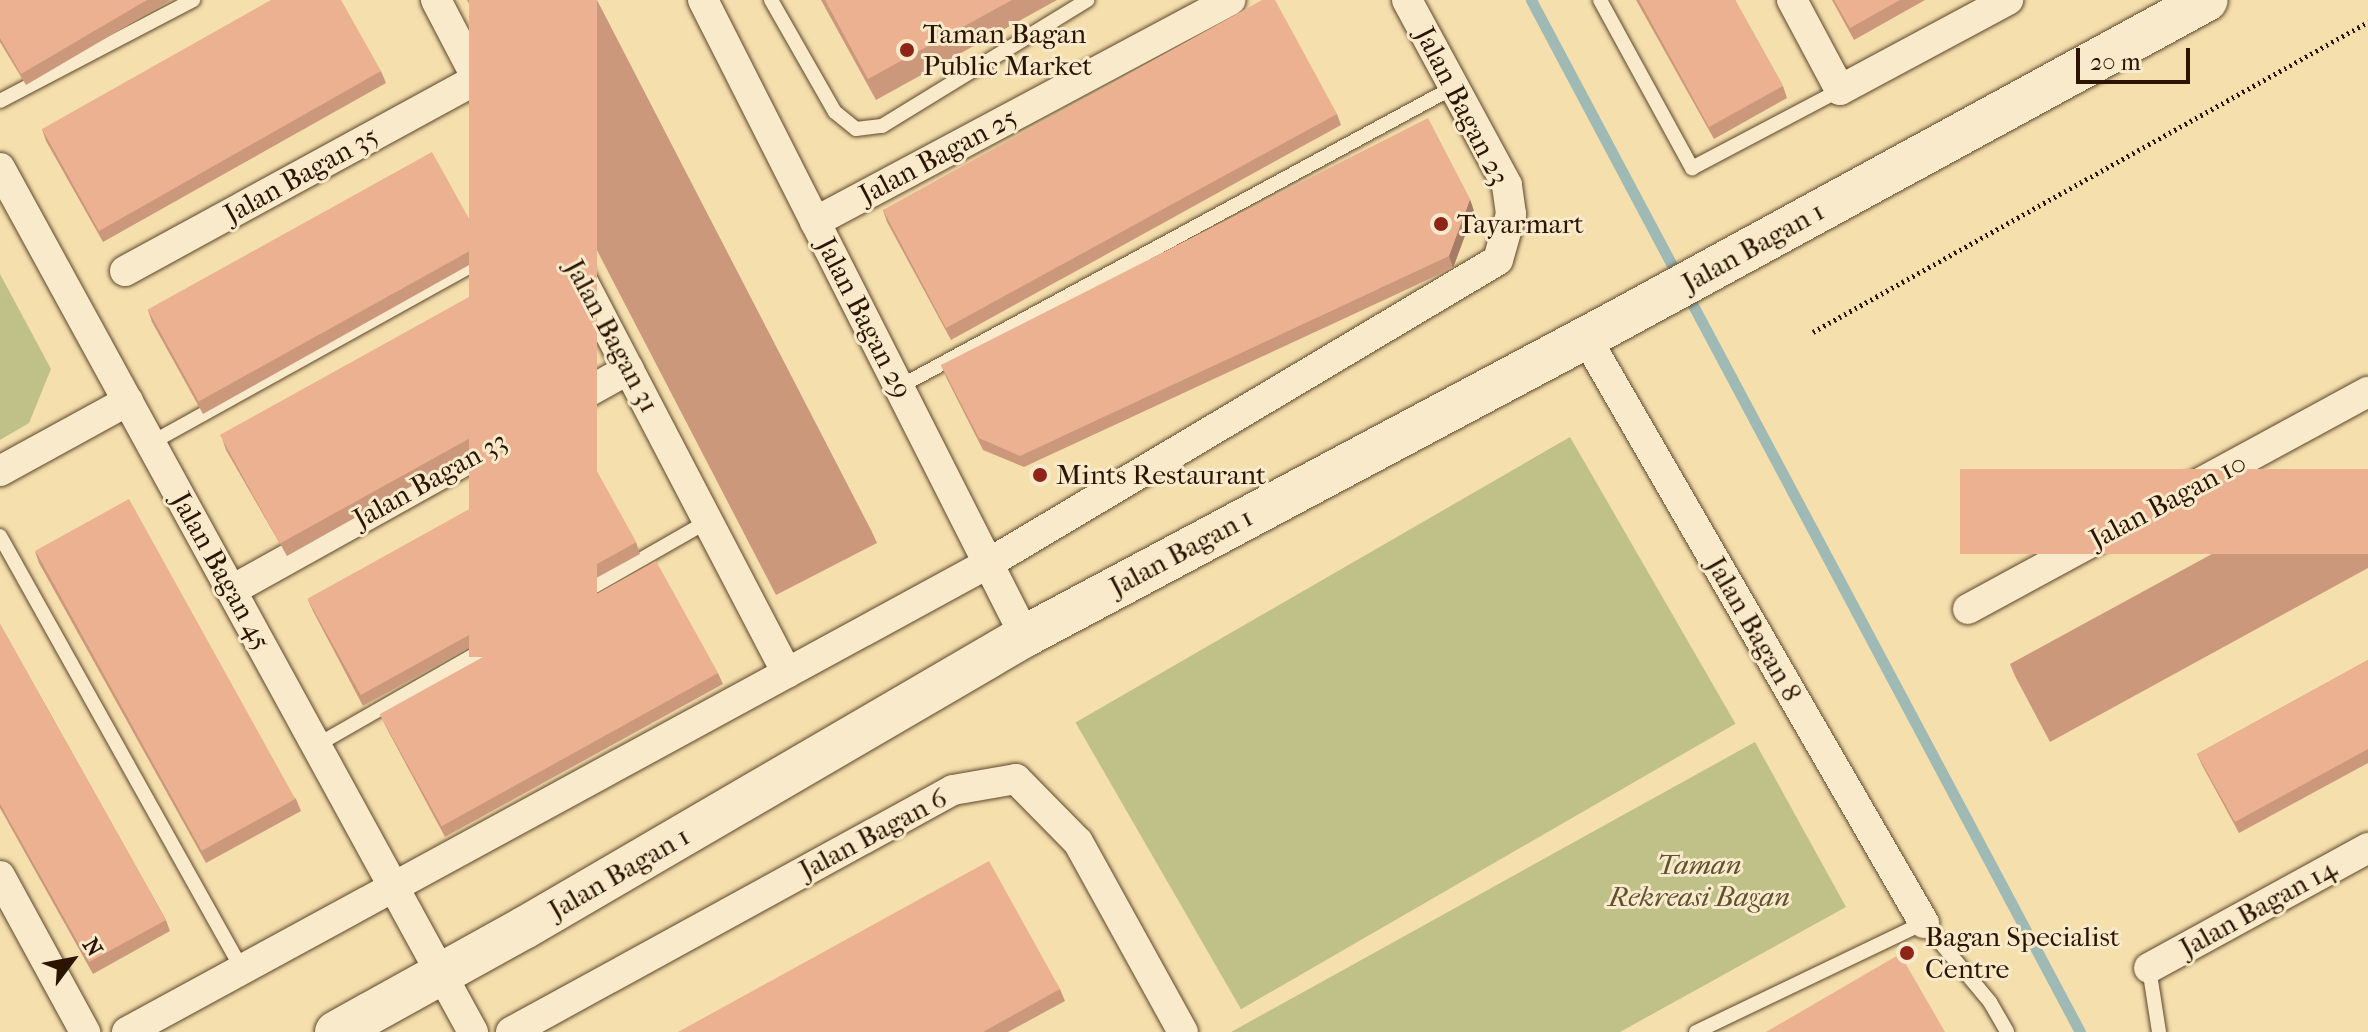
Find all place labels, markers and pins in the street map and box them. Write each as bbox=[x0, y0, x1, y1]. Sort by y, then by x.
place label: Taman Bagan Public Market bbox=[923, 17, 1092, 83]
marker: Taman Bagan Public Market bbox=[898, 41, 916, 59]
place label: Tayarmart bbox=[1457, 207, 1584, 241]
marker: Tayarmart bbox=[1432, 215, 1450, 233]
place label: Mints Restaurant bbox=[1056, 458, 1266, 492]
marker: Mints Restaurant bbox=[1031, 466, 1049, 484]
place label: Bagan Specialist Centre bbox=[1925, 920, 2120, 986]
marker: Bagan Specialist Centre bbox=[1896, 942, 1918, 964]

